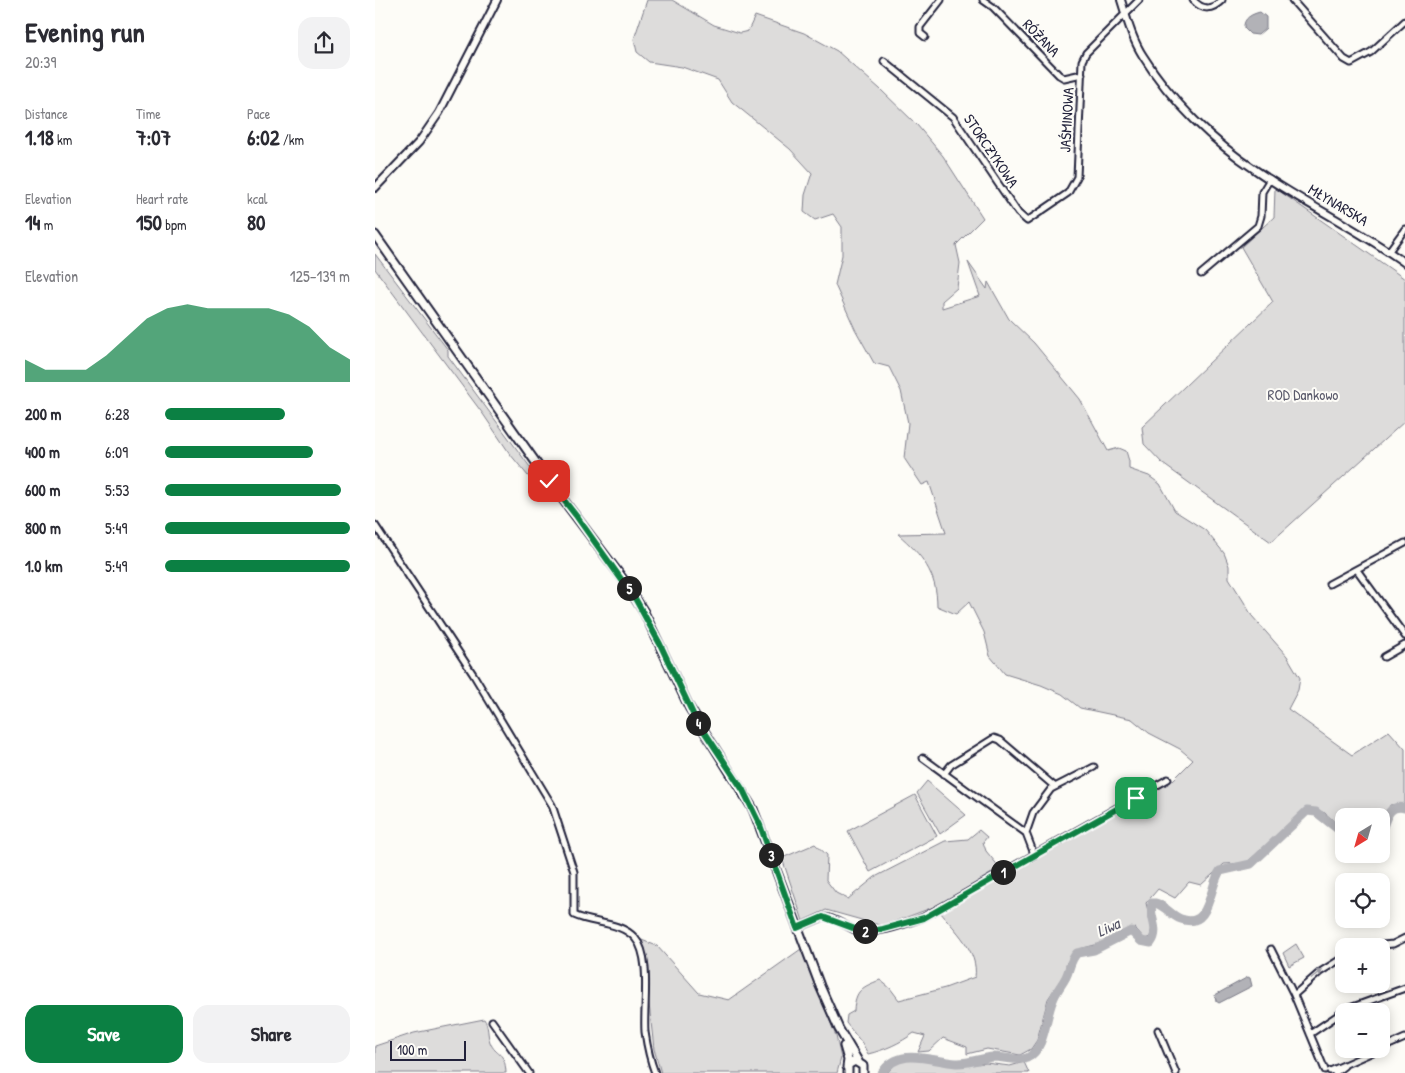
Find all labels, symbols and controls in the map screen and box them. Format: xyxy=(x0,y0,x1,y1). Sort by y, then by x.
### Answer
text: Evening run xyxy=(25,13,145,51)
street label: RÓŻANA xyxy=(1018,14,1065,62)
button: share xyxy=(298,17,350,69)
text: 20:39 xyxy=(25,51,56,73)
street label: JAŚMINOWA xyxy=(1054,86,1079,153)
text: Distance xyxy=(25,104,68,123)
text: Time xyxy=(136,104,161,123)
text: Pace xyxy=(247,104,270,123)
street label: STORCZYKOWA xyxy=(959,110,1024,192)
text: 1.18 xyxy=(25,123,54,152)
text: 7:07 xyxy=(136,123,171,152)
text: 6:02 xyxy=(247,123,280,152)
text: km xyxy=(54,130,72,149)
text: /km xyxy=(280,130,304,149)
street label: MŁYNARSKA xyxy=(1304,178,1373,231)
text: Elevation xyxy=(25,189,72,208)
text: Heart rate xyxy=(136,189,188,208)
text: kcal xyxy=(247,189,267,208)
text: 14 xyxy=(25,208,41,237)
text: 150 xyxy=(136,208,162,237)
text: 80 xyxy=(247,208,266,237)
text: m xyxy=(41,215,53,234)
text: bpm xyxy=(162,215,186,234)
text: Elevation xyxy=(25,265,78,287)
text: 125–139 m xyxy=(290,265,350,287)
park label: ROD Dankowo xyxy=(1268,384,1338,405)
text: 200 m xyxy=(25,403,61,425)
text: 6:28 xyxy=(105,403,130,425)
text: 400 m xyxy=(25,441,60,463)
text: 6:09 xyxy=(105,441,128,463)
pin xyxy=(528,460,570,502)
icon: check xyxy=(535,467,563,495)
text: 600 m xyxy=(25,479,60,501)
text: 5:53 xyxy=(105,479,129,501)
text: 800 m xyxy=(25,517,61,539)
text: 5:49 xyxy=(105,517,127,539)
text: 1.0 km xyxy=(25,555,63,577)
text: 5:49 xyxy=(105,555,127,577)
pin: 5 xyxy=(617,576,641,600)
text: 5 xyxy=(627,579,632,598)
pin: 4 xyxy=(685,710,711,736)
text: 4 xyxy=(696,714,701,733)
pin xyxy=(1115,777,1157,819)
icon: arrive xyxy=(1122,784,1150,812)
north arrow xyxy=(1335,808,1390,862)
map controls xyxy=(1335,808,1390,1058)
pin: 3 xyxy=(759,842,783,868)
text: 3 xyxy=(768,846,775,865)
pin: 1 xyxy=(991,860,1015,884)
text: 1 xyxy=(1001,863,1006,882)
button: locate xyxy=(1335,873,1390,928)
water label: Liwa xyxy=(1093,911,1125,942)
pin: 2 xyxy=(853,918,877,944)
text: 2 xyxy=(862,922,869,941)
button: + xyxy=(1335,938,1390,993)
one-way arrow xyxy=(1310,969,1323,980)
button: − xyxy=(1335,1003,1390,1058)
button: Save xyxy=(25,1005,183,1063)
button: Share xyxy=(193,1005,350,1063)
scale bar xyxy=(390,1038,466,1061)
text: 100 m xyxy=(397,1040,427,1059)

